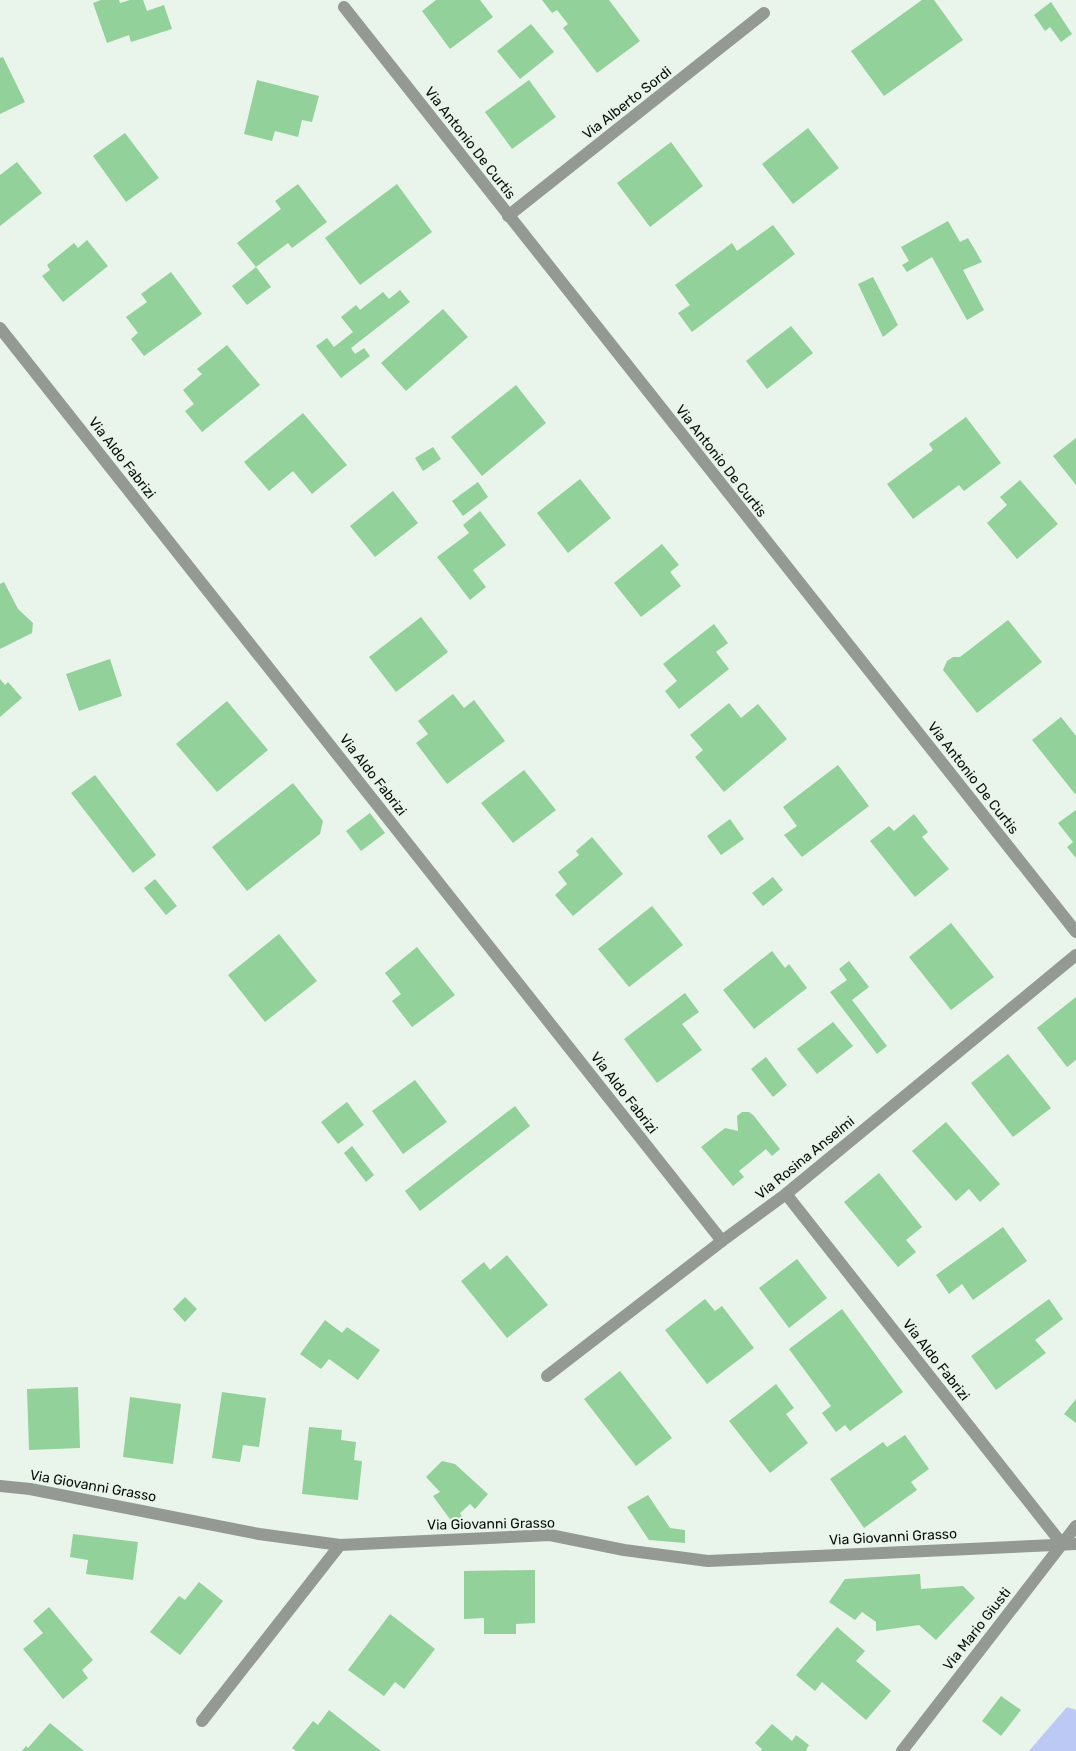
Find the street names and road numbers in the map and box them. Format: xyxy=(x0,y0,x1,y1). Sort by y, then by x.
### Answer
street label: Via Alberto Sordi xyxy=(579,63,675,143)
street label: Via Antonio De Curtis xyxy=(421,83,519,203)
street label: Via Antonio De Curtis xyxy=(672,401,770,521)
street label: Via Aldo Fabrizi xyxy=(85,414,159,502)
street label: Via Antonio De Curtis xyxy=(924,718,1022,838)
street label: Via Aldo Fabrizi xyxy=(336,731,410,819)
street label: Via Aldo Fabrizi xyxy=(587,1049,661,1137)
street label: Via Rosina Anselmi xyxy=(752,1113,858,1203)
street label: Via Aldo Fabrizi xyxy=(899,1316,973,1404)
street label: Via Giovanni Grasso xyxy=(28,1467,158,1505)
street label: Via Giovanni Grasso xyxy=(427,1514,555,1534)
street label: Via Giovanni Grasso xyxy=(829,1525,957,1549)
street label: Via Mario Giusti xyxy=(940,1584,1014,1674)

